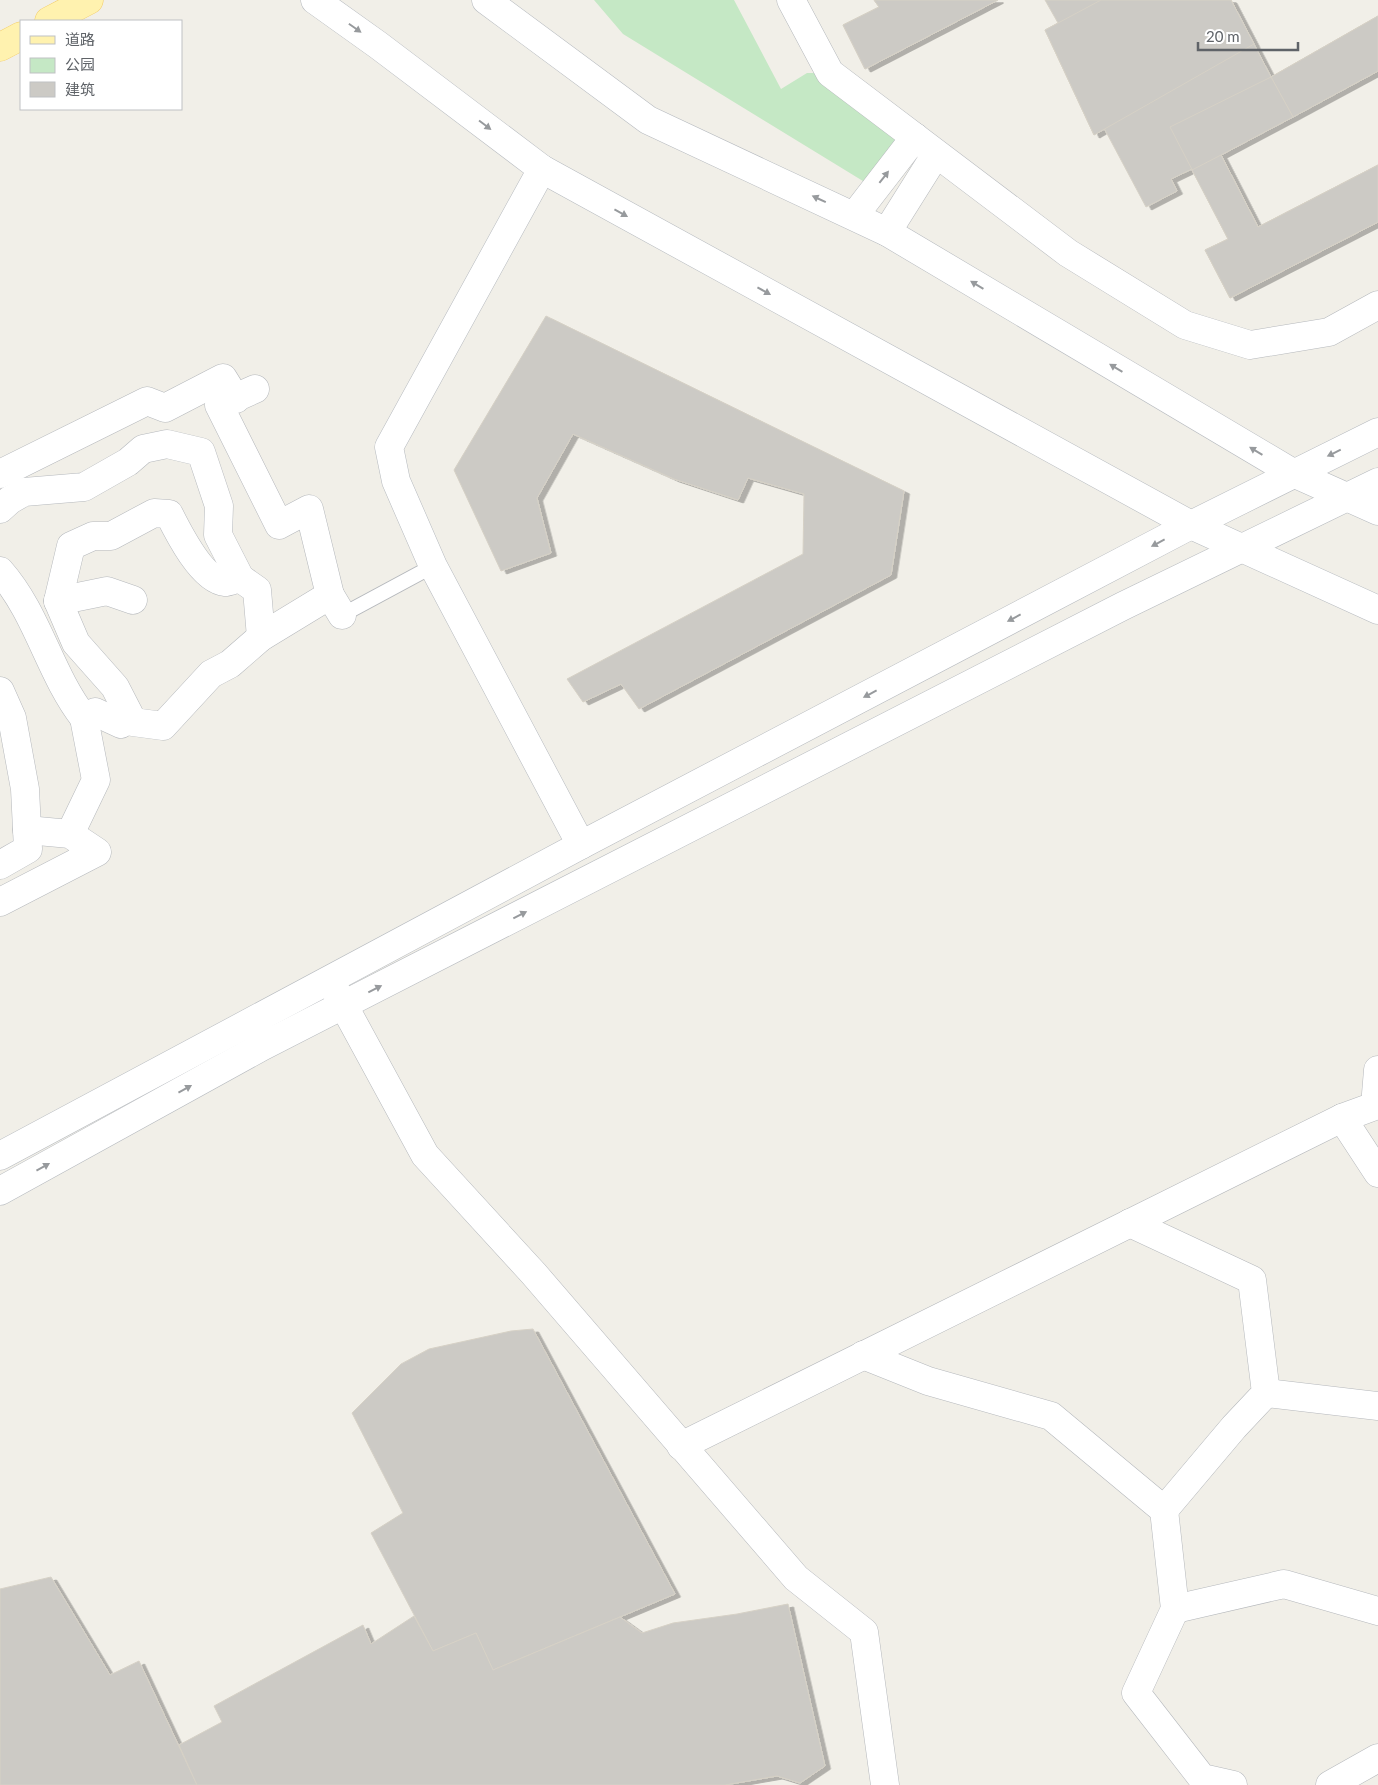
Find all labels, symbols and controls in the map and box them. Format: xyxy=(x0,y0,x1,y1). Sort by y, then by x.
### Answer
legend xyxy=(20,20,182,110)
scale bar xyxy=(1198,20,1298,52)
one-way arrow xyxy=(348,23,361,33)
text: 20 m xyxy=(1206,27,1240,45)
text: 道路 xyxy=(65,30,95,48)
text: 公园 xyxy=(65,55,95,73)
text: 建筑 xyxy=(65,80,95,98)
one-way arrow xyxy=(478,120,491,131)
one-way arrow xyxy=(879,171,890,184)
one-way arrow xyxy=(812,195,826,203)
one-way arrow xyxy=(615,208,628,217)
one-way arrow xyxy=(970,281,983,290)
one-way arrow xyxy=(756,287,771,295)
one-way arrow xyxy=(1110,364,1123,373)
one-way arrow xyxy=(1249,447,1263,456)
one-way arrow xyxy=(1327,449,1341,457)
one-way arrow xyxy=(1151,539,1165,547)
one-way arrow xyxy=(1007,614,1021,622)
one-way arrow xyxy=(863,690,878,698)
one-way arrow xyxy=(513,911,527,919)
one-way arrow xyxy=(368,985,382,993)
one-way arrow xyxy=(178,1085,192,1093)
one-way arrow xyxy=(36,1163,49,1172)

